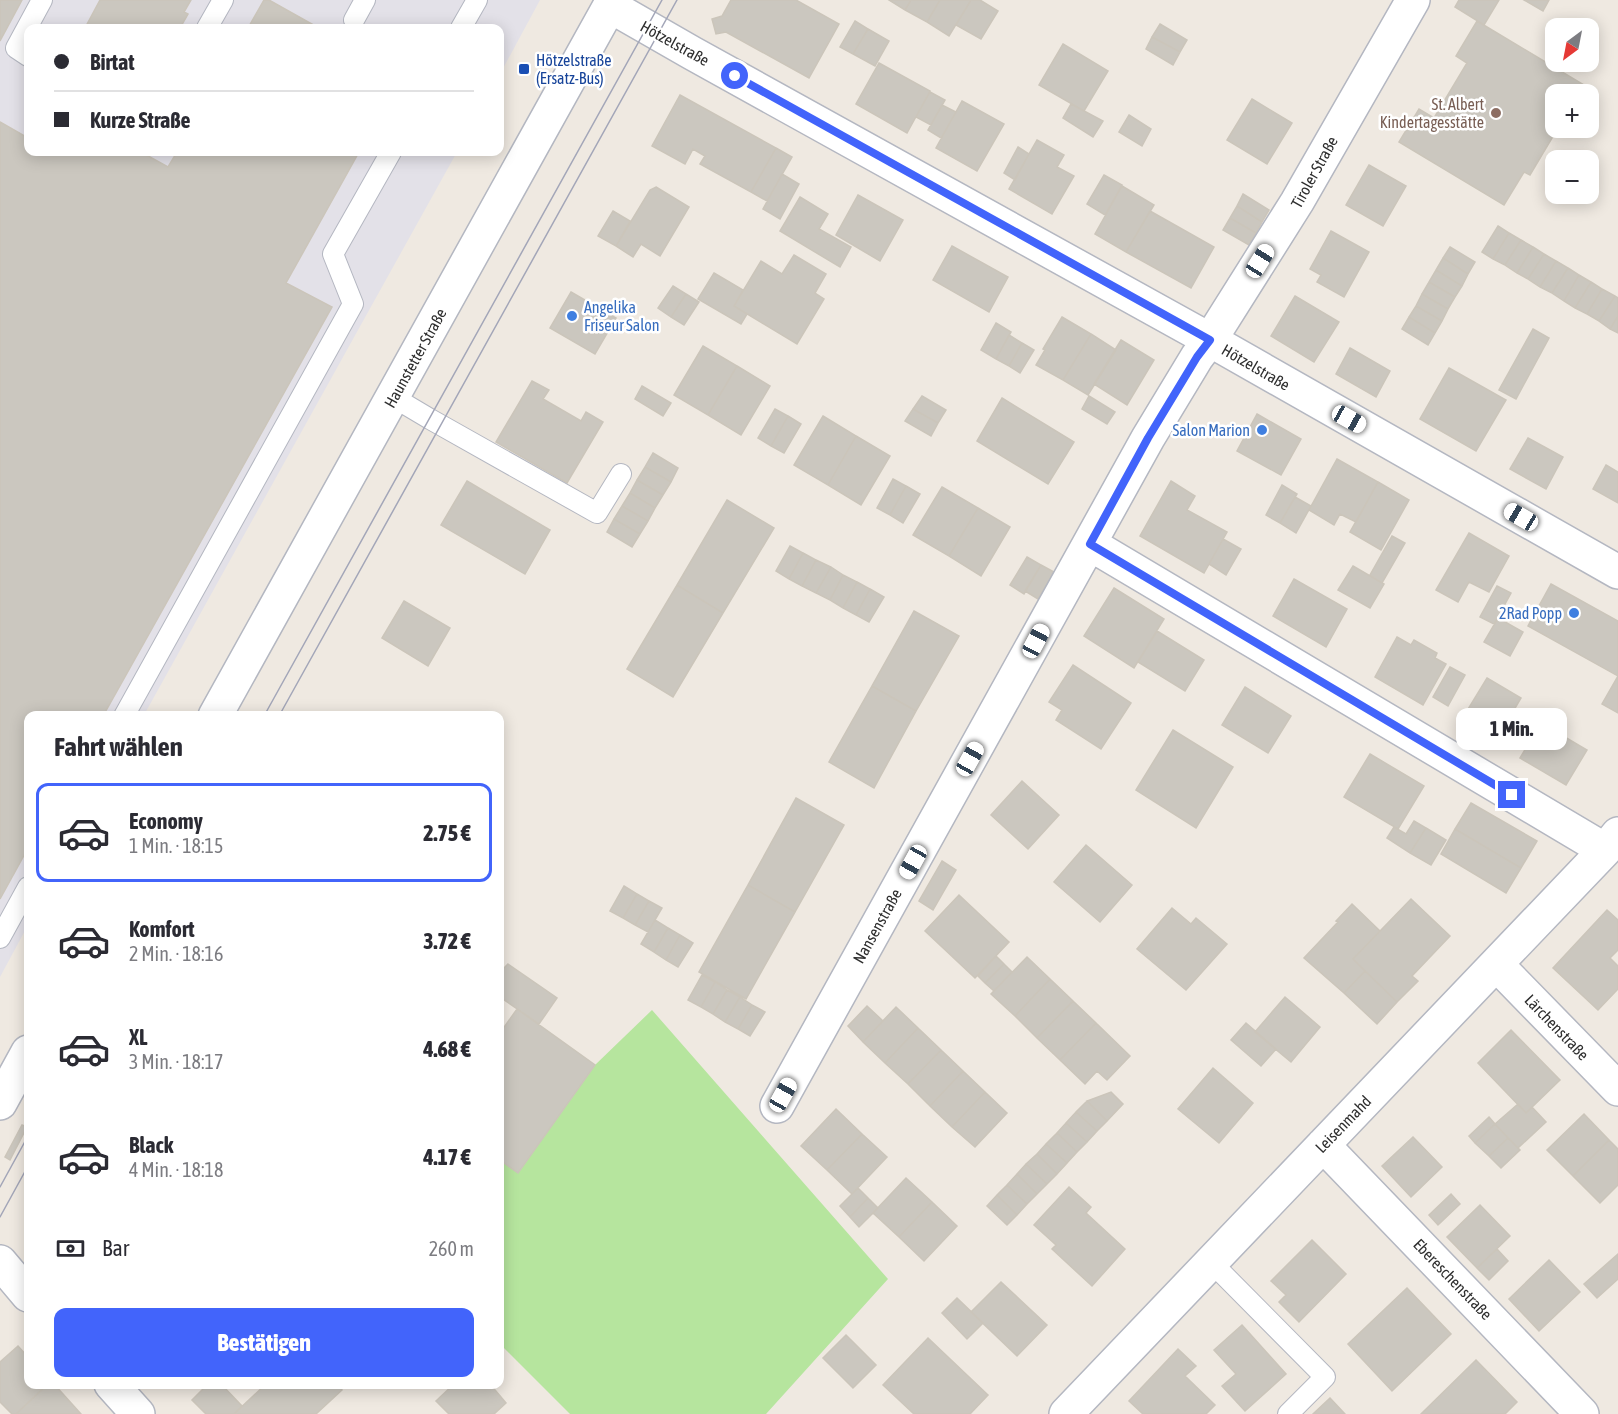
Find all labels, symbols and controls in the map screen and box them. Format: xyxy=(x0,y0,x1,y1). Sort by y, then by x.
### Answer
street label: Hötzelstraße xyxy=(638,17,712,69)
north arrow xyxy=(1545,18,1599,72)
map controls xyxy=(1545,18,1599,204)
text: Birtat xyxy=(90,49,135,75)
place label: Hötzelstraße (Ersatz-Bus) xyxy=(536,51,611,88)
marker: Hötzelstraße (Ersatz-Bus) xyxy=(517,62,531,76)
route start xyxy=(721,62,748,89)
button: + xyxy=(1545,84,1599,138)
place label: St. Albert Kindertagesstätte xyxy=(1380,95,1484,132)
marker: St. Albert Kindertagesstätte xyxy=(1489,106,1503,120)
text: Kurze Straße xyxy=(90,107,191,133)
street label: Tiroler Straße xyxy=(1287,133,1341,211)
button: − xyxy=(1545,150,1599,204)
car xyxy=(1243,241,1277,281)
place label: Angelika Friseur Salon xyxy=(584,298,660,334)
street label: Haunstetter Straße xyxy=(380,305,450,411)
marker: Angelika Friseur Salon xyxy=(565,309,579,323)
street label: Hötzelstraße xyxy=(1219,340,1293,394)
car xyxy=(1329,402,1369,436)
place label: Salon Marion xyxy=(1172,421,1250,439)
marker: Salon Marion xyxy=(1255,423,1269,437)
car xyxy=(1501,500,1541,534)
place label: 2Rad Popp xyxy=(1499,604,1562,623)
marker: 2Rad Popp xyxy=(1567,606,1581,620)
car xyxy=(1020,621,1052,661)
callout: 1 Min. xyxy=(1456,708,1568,750)
text: 1 Min. xyxy=(1490,717,1533,740)
text: Fahrt wählen xyxy=(54,731,183,762)
car xyxy=(953,739,987,779)
route end xyxy=(1498,781,1525,808)
icon: car xyxy=(57,806,111,860)
text: Economy xyxy=(129,808,203,834)
text: 2.75 € xyxy=(423,820,471,846)
text: 1 Min. · 18:15 xyxy=(129,834,223,857)
car xyxy=(896,842,930,882)
street label: Nansenstraße xyxy=(849,886,905,966)
icon: car xyxy=(57,914,111,968)
text: Komfort xyxy=(129,916,195,942)
text: 3.72 € xyxy=(423,928,471,954)
text: 2 Min. · 18:16 xyxy=(129,942,223,965)
street label: Lärchenstraße xyxy=(1521,991,1593,1063)
icon: car xyxy=(57,1022,111,1076)
text: XL xyxy=(129,1024,147,1050)
text: 4.68 € xyxy=(423,1036,471,1062)
text: 3 Min. · 18:17 xyxy=(129,1050,223,1073)
car xyxy=(766,1075,800,1115)
street label: Leisenmahd xyxy=(1311,1092,1375,1156)
icon: car xyxy=(57,1130,111,1184)
text: Black xyxy=(129,1132,173,1158)
text: 4.17 € xyxy=(423,1144,471,1170)
text: 4 Min. · 18:18 xyxy=(129,1158,223,1181)
icon: cash xyxy=(54,1232,87,1265)
text: Bar xyxy=(102,1235,129,1261)
street label: Ebereschenstraße xyxy=(1410,1235,1496,1323)
text: 260 m xyxy=(429,1237,474,1260)
button: Bestätigen xyxy=(54,1308,474,1377)

